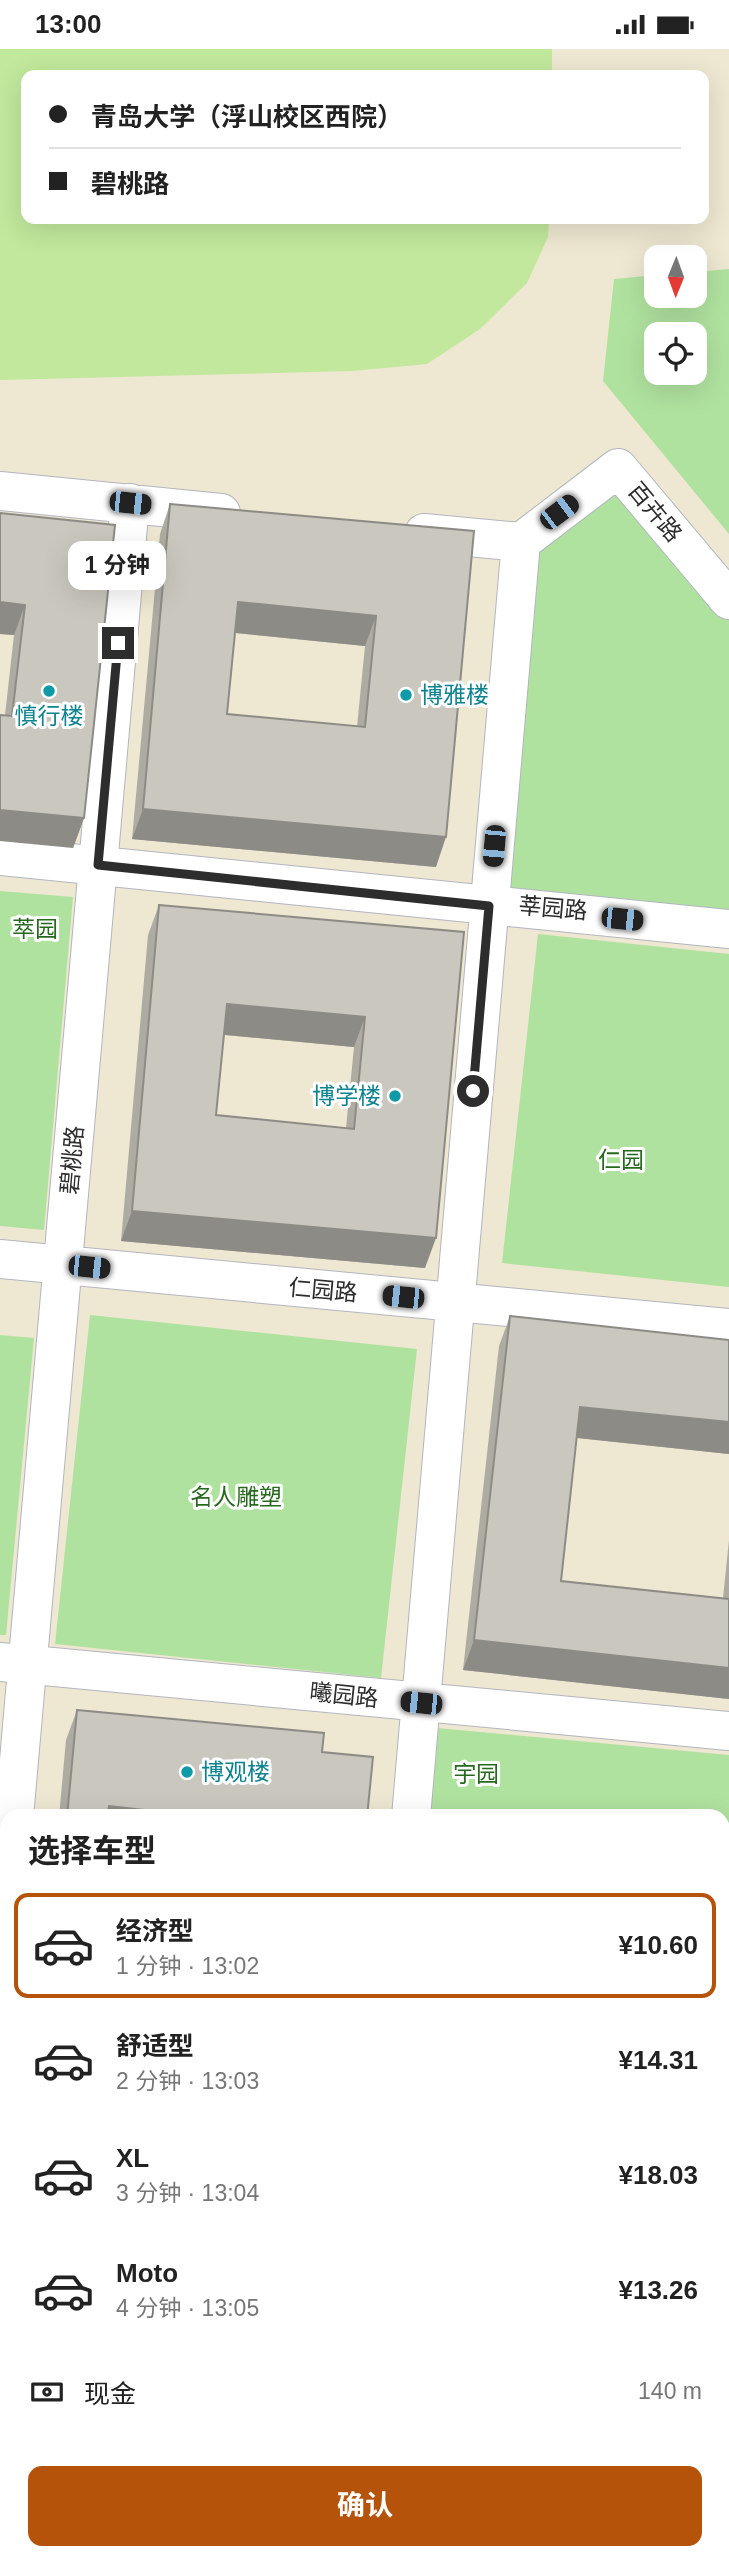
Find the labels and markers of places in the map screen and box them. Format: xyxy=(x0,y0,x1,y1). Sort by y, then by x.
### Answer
place label: 博雅楼 xyxy=(420,682,489,708)
marker: 慎行楼 xyxy=(41,683,57,699)
marker: 博雅楼 xyxy=(398,687,414,703)
place label: 慎行楼 xyxy=(15,703,84,729)
place label: 博学楼 xyxy=(312,1083,381,1109)
marker: 博学楼 xyxy=(387,1088,403,1104)
place label: 博观楼 xyxy=(201,1759,270,1785)
marker: 博观楼 xyxy=(179,1764,195,1780)

